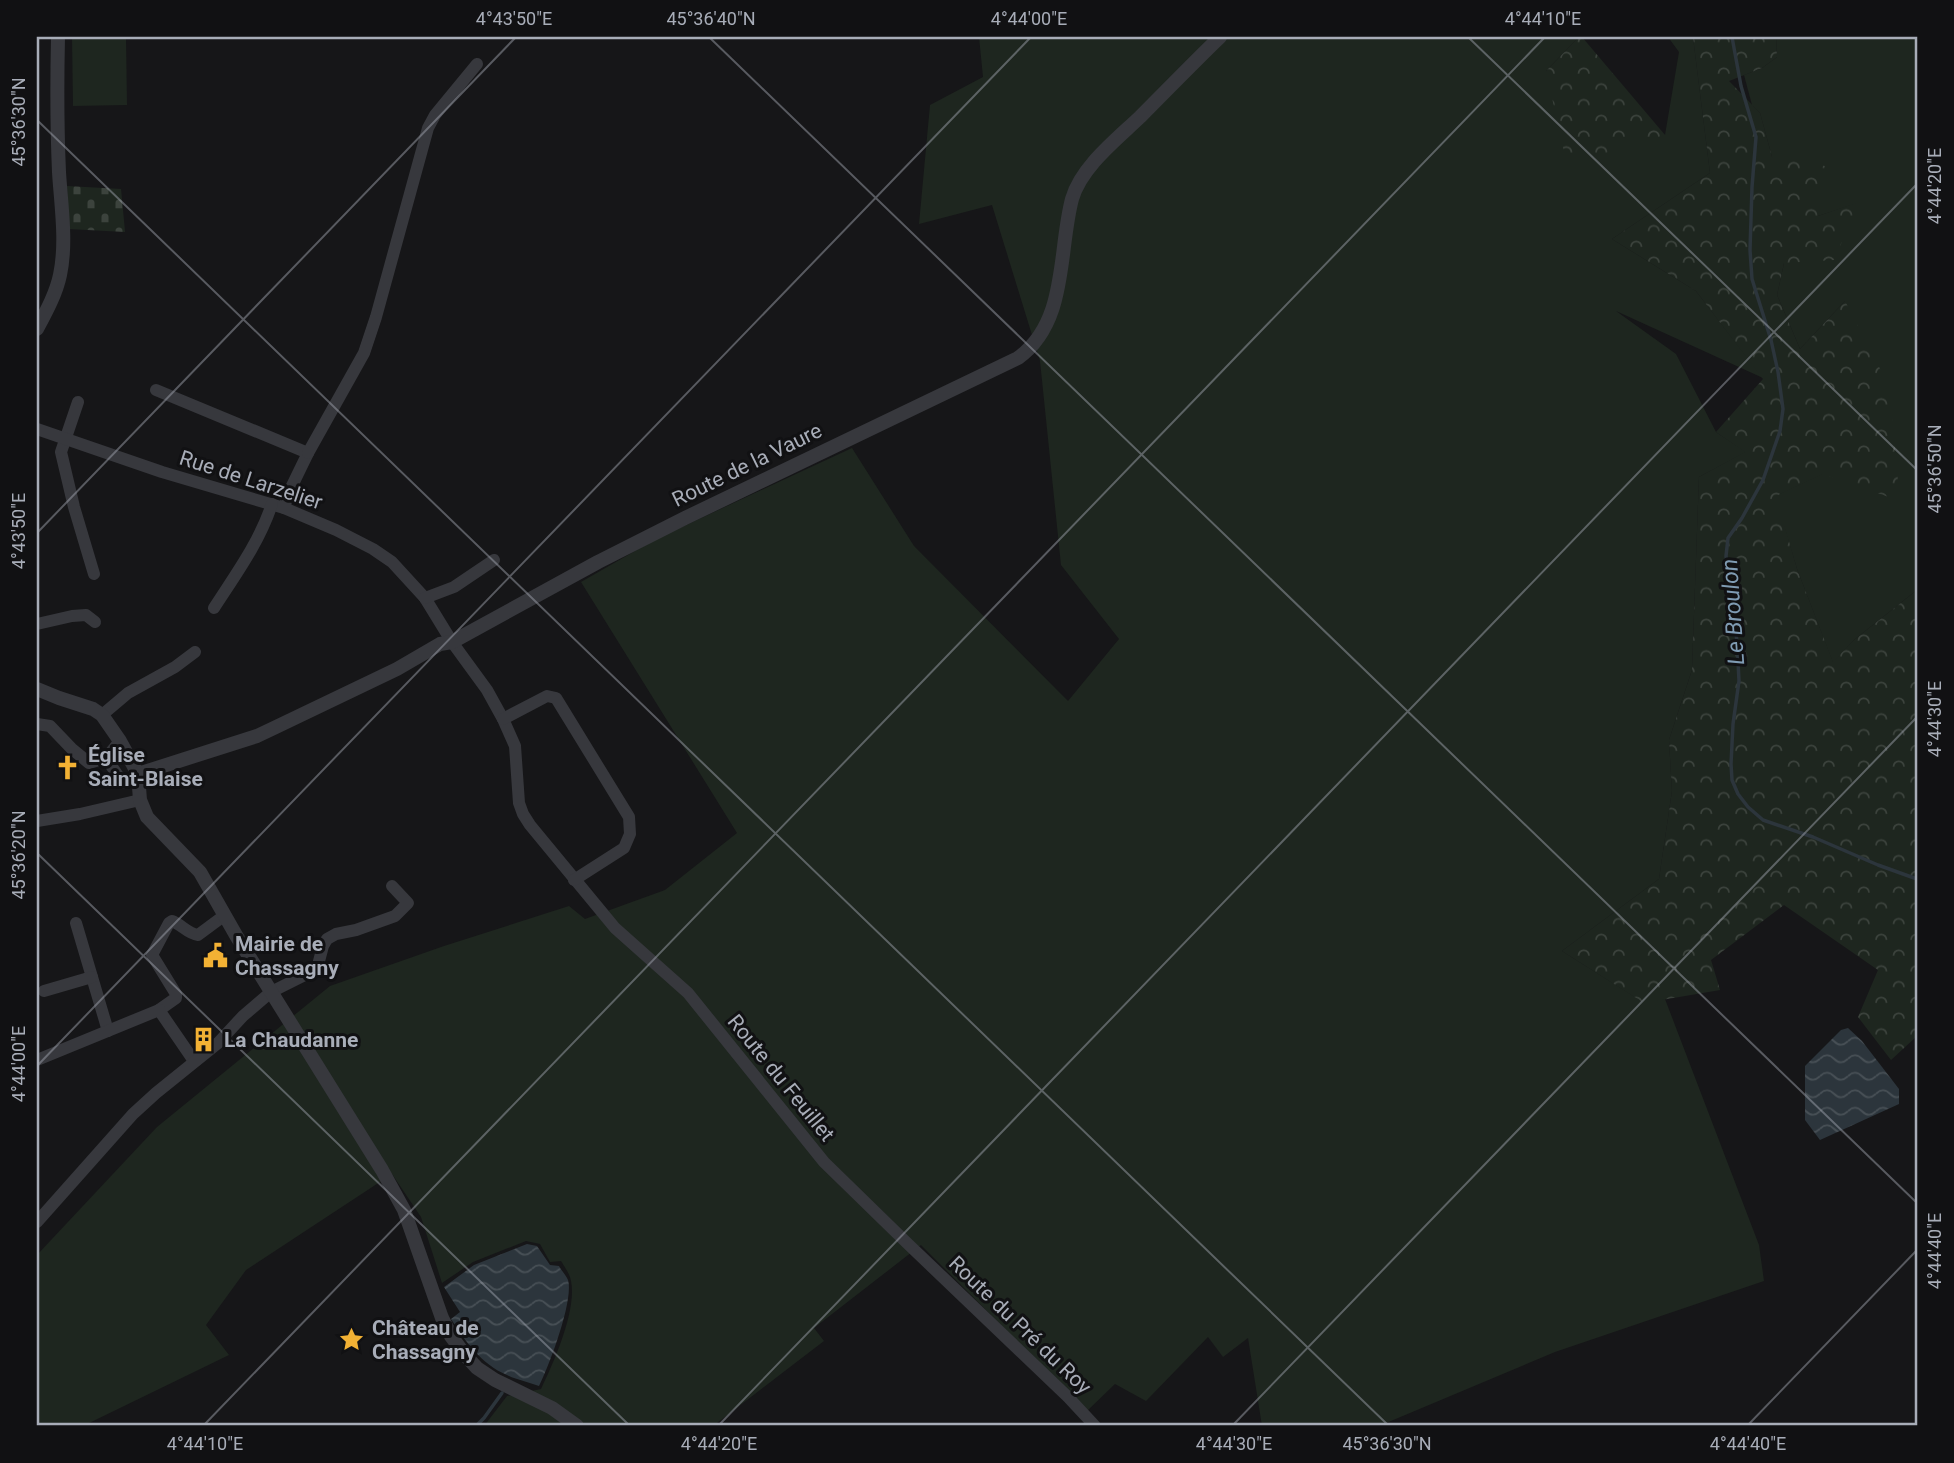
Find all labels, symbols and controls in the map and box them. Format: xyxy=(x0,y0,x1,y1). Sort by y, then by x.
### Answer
text: 4°43'50"E xyxy=(476,8,552,29)
text: 45°36'40"N xyxy=(666,8,756,29)
text: 4°44'00"E xyxy=(991,8,1067,29)
text: 4°44'10"E xyxy=(1505,8,1581,29)
text: 45°36'30"N xyxy=(8,77,29,167)
text: 4°44'20"E xyxy=(1924,148,1945,224)
street label: Route de la Vaure xyxy=(668,418,826,512)
text: 45°36'50"N xyxy=(1924,424,1945,514)
street label: Rue de Larzelier xyxy=(177,446,325,514)
text: 4°43'50"E xyxy=(8,493,29,569)
water label: Le Broulon xyxy=(1716,558,1750,666)
text: 4°44'30"E xyxy=(1924,681,1945,757)
place label: Église Saint-Blaise xyxy=(88,743,203,791)
church icon: Église Saint-Blaise xyxy=(54,753,82,781)
text: 45°36'20"N xyxy=(8,810,29,900)
place label: Mairie de Chassagny xyxy=(235,932,339,980)
public building icon: Mairie de Chassagny xyxy=(201,942,229,970)
street label: Route du Feuillet xyxy=(723,1010,839,1146)
text: 4°44'00"E xyxy=(8,1026,29,1102)
building icon: La Chaudanne xyxy=(190,1026,218,1054)
place label: La Chaudanne xyxy=(224,1028,358,1052)
text: 4°44'40"E xyxy=(1924,1213,1945,1289)
street label: Route du Pré du Roy xyxy=(944,1251,1096,1399)
place label: Château de Chassagny xyxy=(372,1316,479,1364)
place icon: Château de Chassagny xyxy=(338,1326,366,1354)
text: 4°44'10"E xyxy=(167,1433,243,1454)
text: 4°44'20"E xyxy=(681,1433,757,1454)
text: 4°44'30"E xyxy=(1196,1433,1272,1454)
text: 45°36'30"N xyxy=(1342,1433,1432,1454)
text: 4°44'40"E xyxy=(1710,1433,1786,1454)

